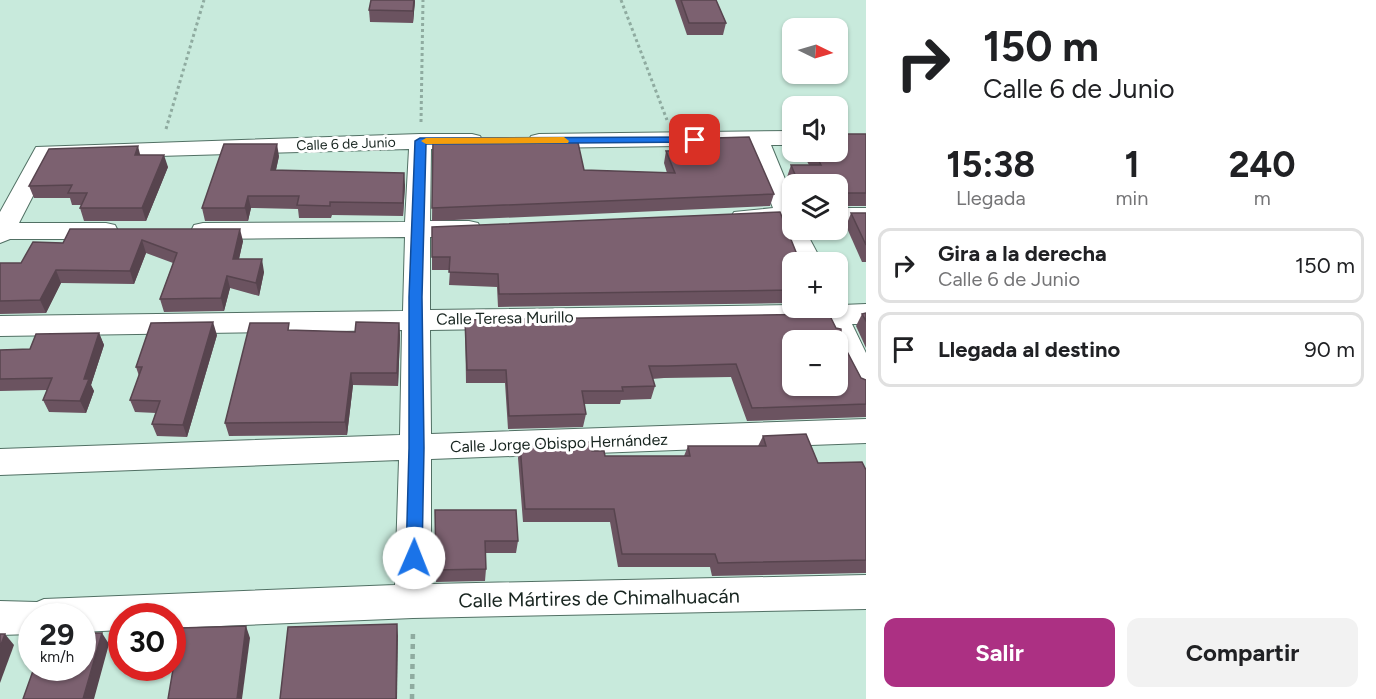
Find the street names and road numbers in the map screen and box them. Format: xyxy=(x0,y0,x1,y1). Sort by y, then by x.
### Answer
street label: Calle 6 de Junio xyxy=(296,134,396,154)
street label: Calle Teresa Murillo xyxy=(436,307,574,329)
street label: Calle Jorge Obispo Hernández xyxy=(450,430,669,456)
street label: Calle Mártires de Chimalhuacán xyxy=(458,584,740,612)

